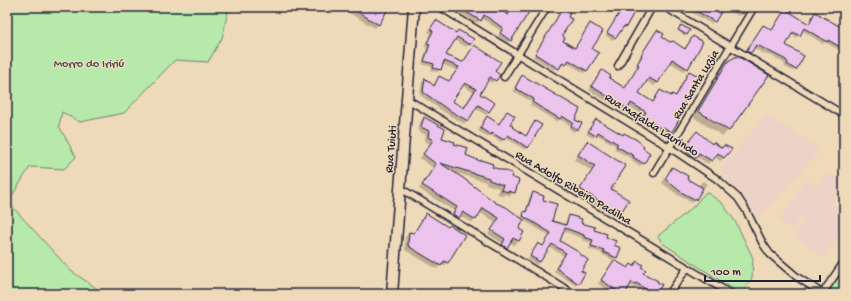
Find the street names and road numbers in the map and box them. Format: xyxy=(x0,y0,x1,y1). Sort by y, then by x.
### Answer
street label: Rua Santa Luzia xyxy=(671,48,723,122)
street label: Rua Mafalda Laurindo xyxy=(601,91,701,160)
street label: Rua Tuiuti xyxy=(383,125,401,173)
street label: Rua Adolfo Ribeiro Padilha xyxy=(512,148,634,229)

